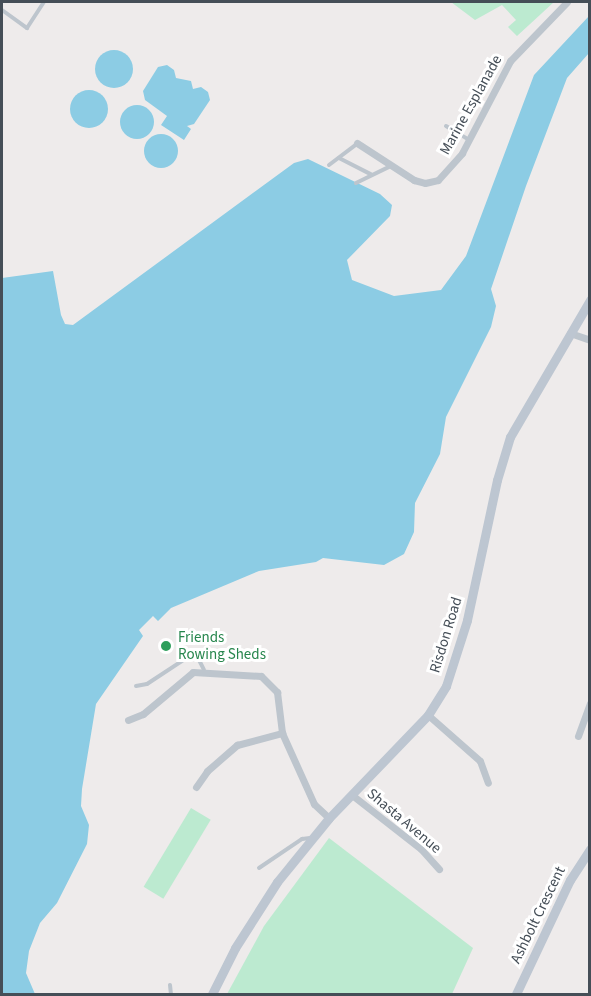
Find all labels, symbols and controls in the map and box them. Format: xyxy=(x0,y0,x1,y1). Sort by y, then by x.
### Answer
street label: Marine Esplanade xyxy=(436,52,506,158)
street label: Risdon Road xyxy=(426,595,466,675)
place label: Friends Rowing Sheds xyxy=(178,628,266,663)
marker: Friends Rowing Sheds xyxy=(159,639,173,653)
street label: Shasta Avenue xyxy=(363,785,445,857)
street label: Ashbolt Crescent xyxy=(507,863,569,967)

